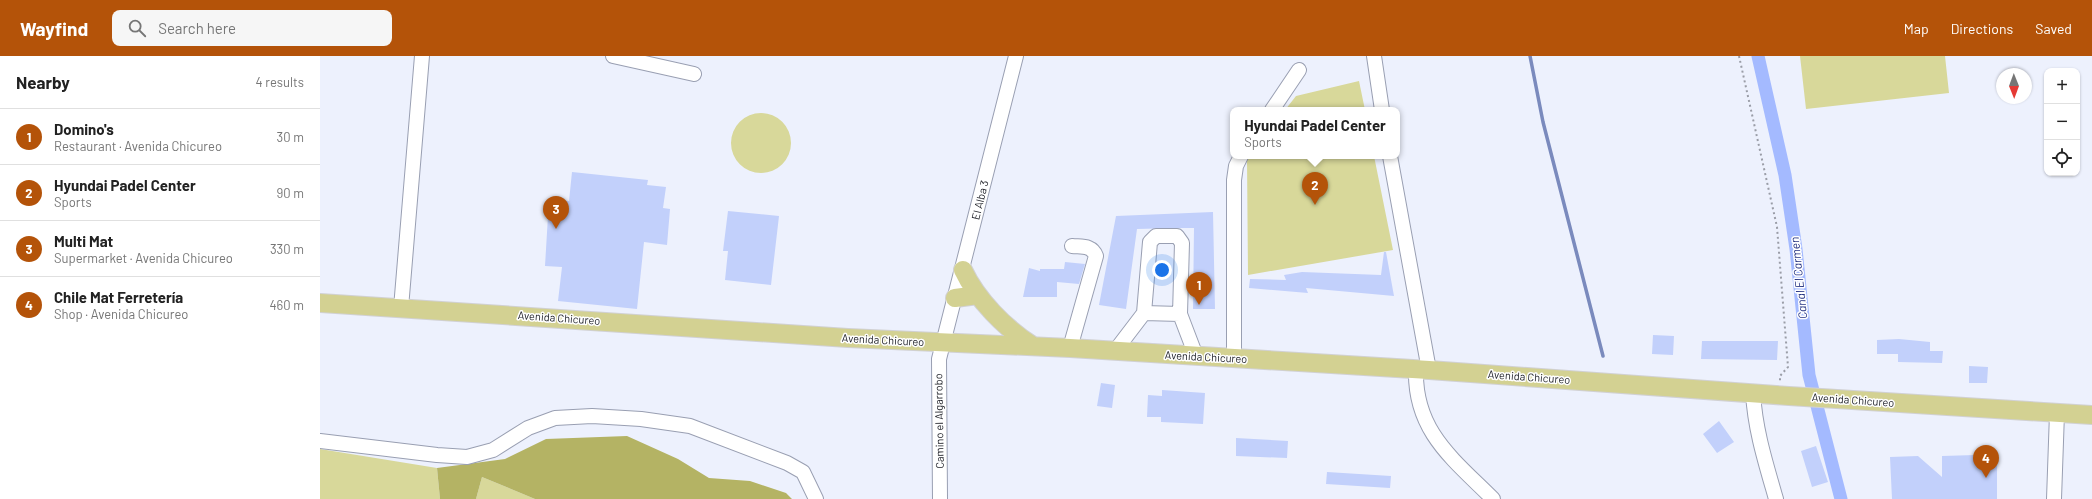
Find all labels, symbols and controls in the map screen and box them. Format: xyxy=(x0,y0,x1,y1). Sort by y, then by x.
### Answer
search box xyxy=(112,10,392,46)
text: Wayfind xyxy=(20,17,88,40)
icon: search xyxy=(126,17,148,39)
text: Search here xyxy=(158,19,236,37)
text: Map xyxy=(1904,20,1929,37)
text: Directions xyxy=(1951,20,2013,37)
text: Saved xyxy=(2035,20,2072,37)
north arrow xyxy=(1996,68,2032,104)
map controls xyxy=(2044,68,2080,176)
button: + xyxy=(2044,68,2080,104)
text: Nearby xyxy=(16,72,70,92)
text: 4 results xyxy=(256,74,304,90)
button: − xyxy=(2044,104,2080,140)
popup xyxy=(1230,107,1400,159)
text: Hyundai Padel Center xyxy=(1244,116,1386,134)
text: Domino's xyxy=(54,120,114,138)
text: 1 xyxy=(27,129,31,145)
text: 30 m xyxy=(277,129,304,145)
text: Sports xyxy=(1244,134,1282,150)
text: Restaurant · Avenida Chicureo xyxy=(54,138,222,154)
button: locate xyxy=(2044,140,2080,176)
pin: 2 xyxy=(1302,172,1328,205)
text: Hyundai Padel Center xyxy=(54,176,196,194)
street label: El Alba 3 xyxy=(968,179,991,221)
text: 2 xyxy=(25,185,33,201)
text: 90 m xyxy=(277,185,304,201)
text: Sports xyxy=(54,194,92,210)
pin: 3 xyxy=(543,196,569,229)
text: Multi Mat xyxy=(54,232,113,250)
water label: Canal El Carmen xyxy=(1787,236,1809,320)
text: 3 xyxy=(25,241,33,257)
text: 330 m xyxy=(270,241,304,257)
text: Supermarket · Avenida Chicureo xyxy=(54,250,233,266)
your location xyxy=(1152,260,1172,280)
pin: 1 xyxy=(1186,272,1212,305)
text: Chile Mat Ferretería xyxy=(54,288,183,306)
text: 4 xyxy=(25,297,33,313)
text: 460 m xyxy=(269,297,304,313)
text: Shop · Avenida Chicureo xyxy=(54,306,188,322)
street label: Avenida Chicureo xyxy=(517,308,601,327)
street label: Avenida Chicureo xyxy=(841,331,925,348)
street label: Avenida Chicureo xyxy=(1164,348,1248,365)
street label: Avenida Chicureo xyxy=(1487,367,1571,386)
street label: Camino el Algarrobo xyxy=(931,373,946,469)
street label: Avenida Chicureo xyxy=(1811,390,1895,409)
pin: 4 xyxy=(1973,445,1999,478)

